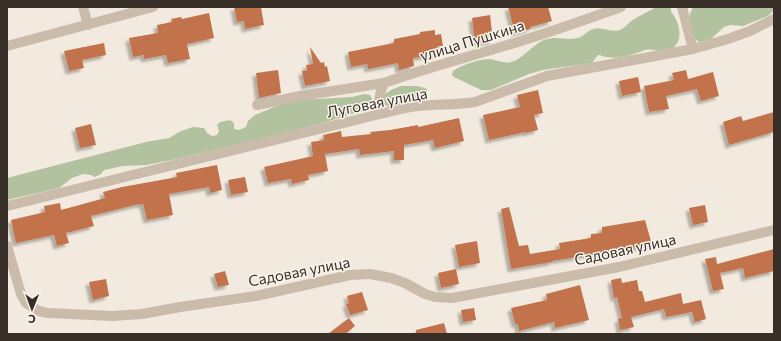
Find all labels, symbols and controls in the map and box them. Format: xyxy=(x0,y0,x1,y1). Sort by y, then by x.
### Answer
street label: улица Пушкина xyxy=(418,16,526,64)
street label: Луговая улица xyxy=(325,83,429,121)
street label: Садовая улица xyxy=(573,229,677,269)
street label: Садовая улица xyxy=(247,252,351,290)
north arrow xyxy=(12,289,52,329)
text: С xyxy=(27,313,36,326)

